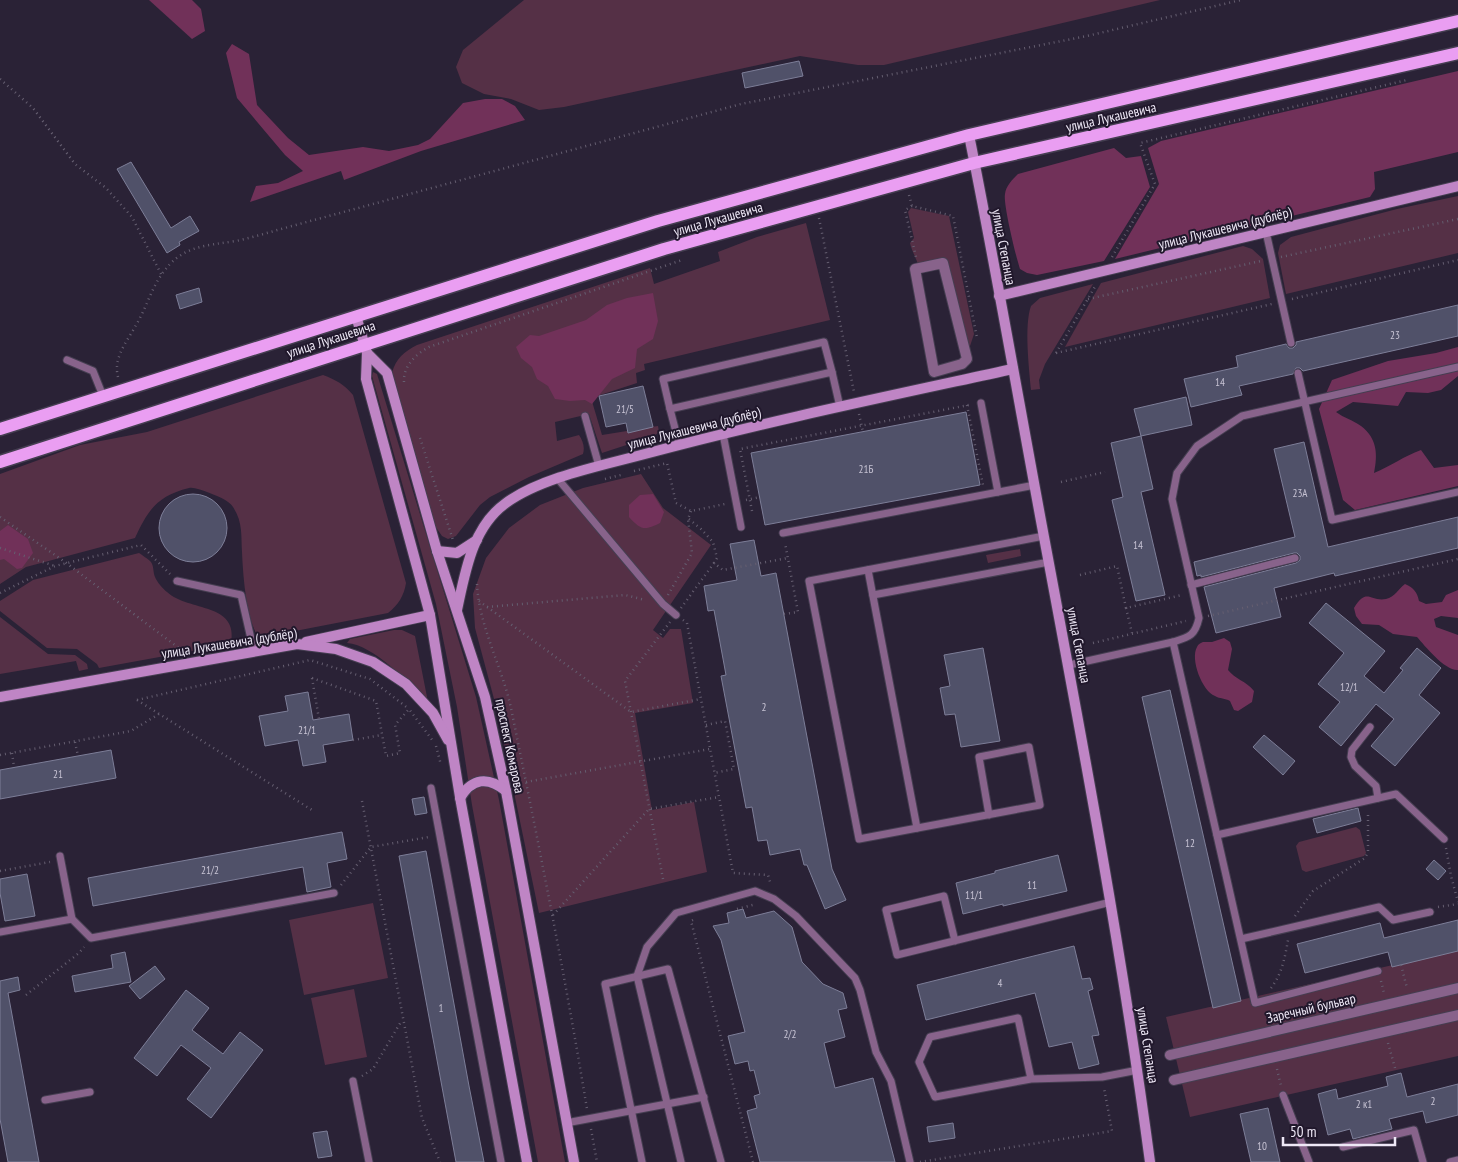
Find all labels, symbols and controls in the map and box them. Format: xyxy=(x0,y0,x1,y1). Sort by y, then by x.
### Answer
street label: улица Лукашевича xyxy=(1064,98,1158,136)
street label: улица Лукашевича xyxy=(671,198,765,240)
street label: улица Лукашевича (дублёр) xyxy=(1157,203,1294,253)
street label: улица Степанца xyxy=(988,208,1020,286)
street label: улица Лукашевича xyxy=(284,316,378,362)
house number: 23 xyxy=(1390,328,1400,342)
house number: 14 xyxy=(1215,375,1225,389)
house number: 21/5 xyxy=(616,402,634,416)
street label: улица Лукашевича (дублёр) xyxy=(626,403,763,453)
house number: 21Б xyxy=(859,462,874,476)
house number: 23А xyxy=(1292,486,1308,500)
house number: 14 xyxy=(1133,538,1143,552)
street label: улица Степанца xyxy=(1063,606,1095,684)
street label: улица Лукашевича (дублёр) xyxy=(160,623,299,663)
house number: 12/1 xyxy=(1340,680,1358,694)
street label: проспект Комарова xyxy=(491,697,529,795)
house number: 2 xyxy=(762,700,767,714)
house number: 21/1 xyxy=(298,723,316,737)
house number: 21 xyxy=(53,767,63,781)
house number: 12 xyxy=(1185,836,1195,850)
house number: 21/2 xyxy=(201,863,219,877)
house number: 11 xyxy=(1027,878,1037,892)
house number: 11/1 xyxy=(965,888,983,902)
house number: 4 xyxy=(998,976,1003,990)
street label: Заречный бульвар xyxy=(1265,989,1357,1027)
house number: 1 xyxy=(439,1001,444,1015)
street label: улица Степанца xyxy=(1133,1006,1163,1084)
house number: 2/2 xyxy=(783,1027,797,1041)
house number: 2 xyxy=(1431,1094,1436,1108)
house number: 2 к1 xyxy=(1356,1097,1372,1111)
scale bar xyxy=(1283,1114,1396,1146)
text: 50 m xyxy=(1290,1122,1316,1141)
house number: 10 xyxy=(1257,1139,1267,1153)

